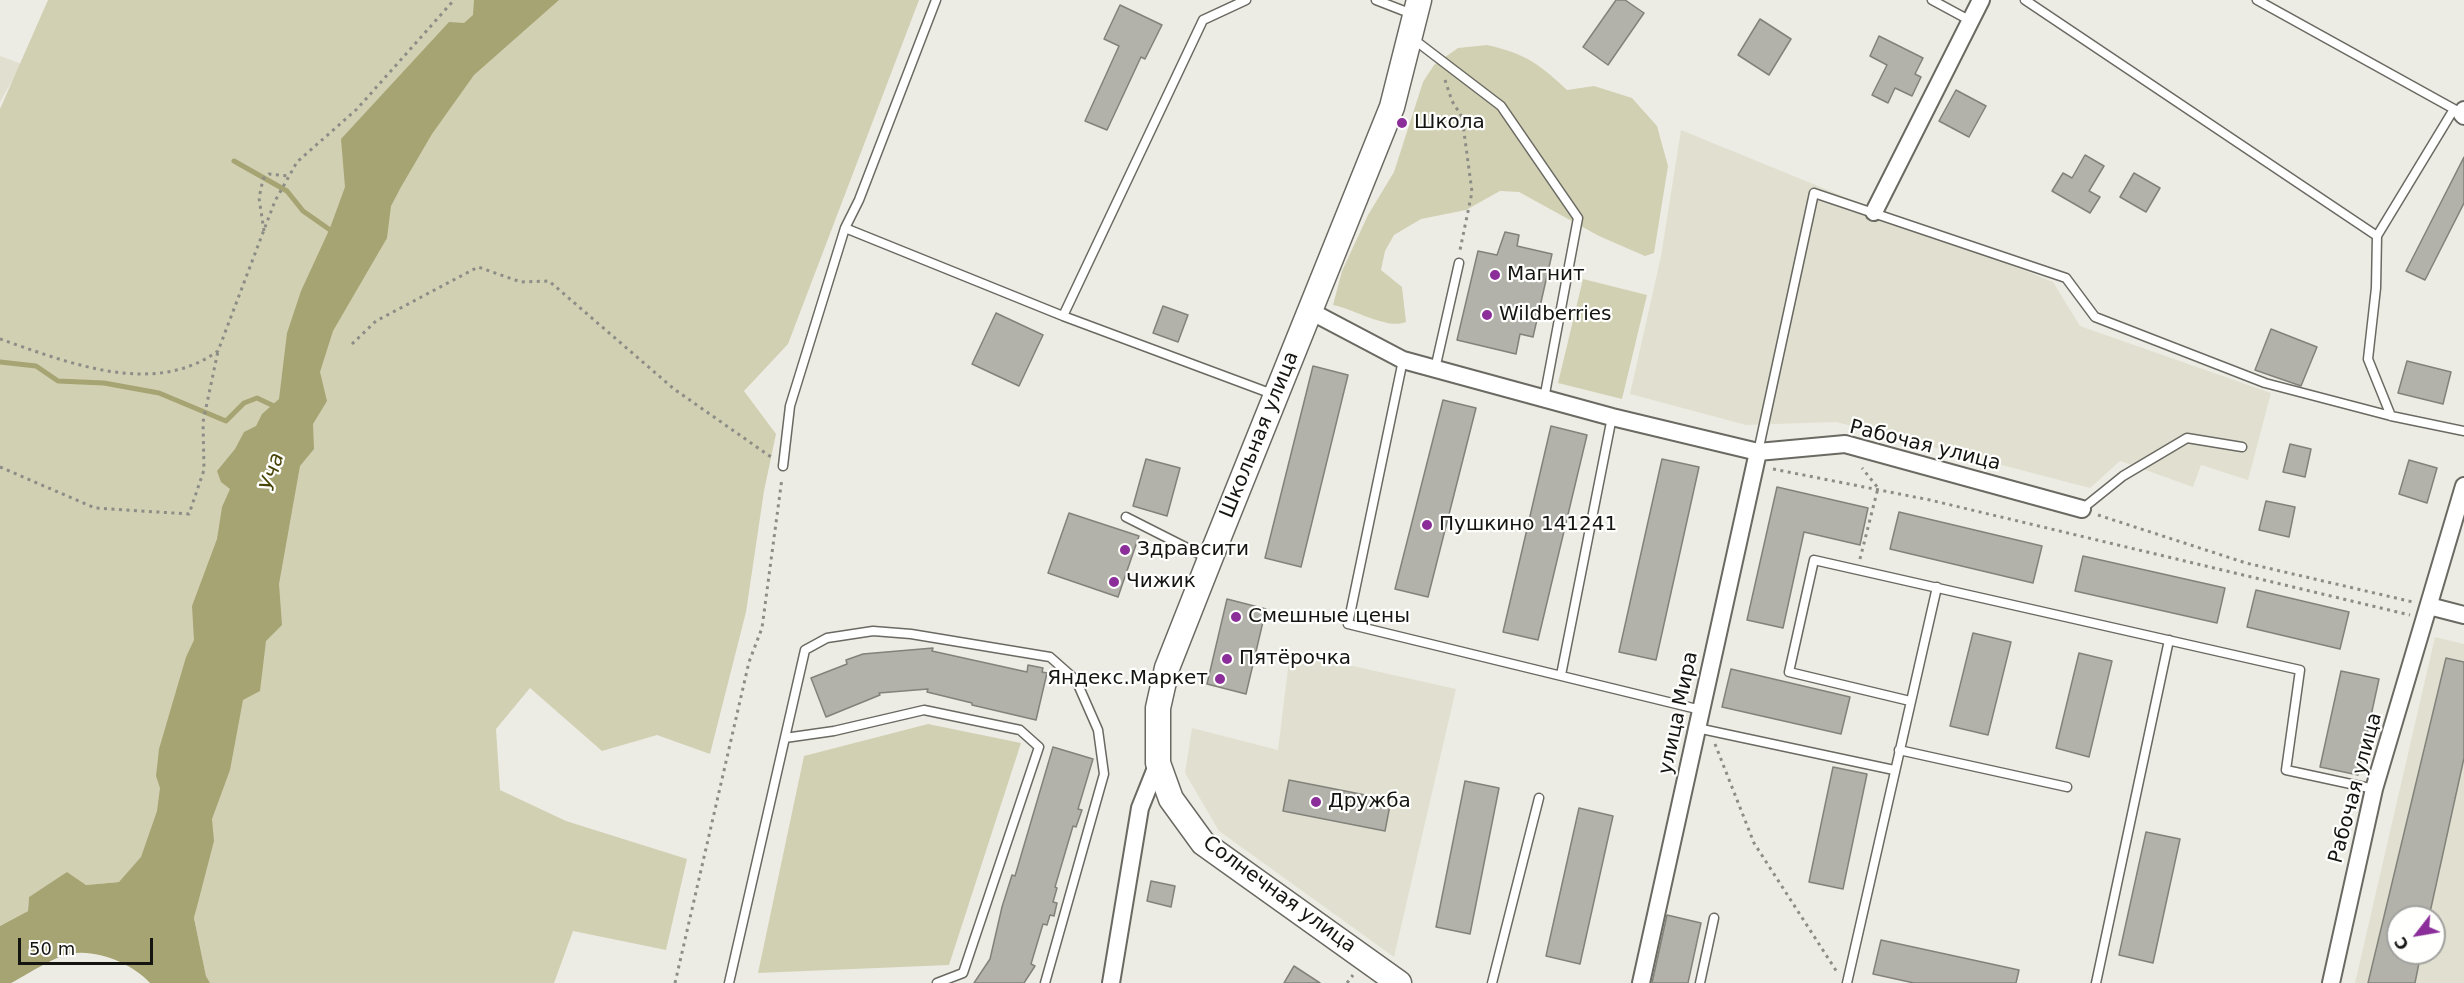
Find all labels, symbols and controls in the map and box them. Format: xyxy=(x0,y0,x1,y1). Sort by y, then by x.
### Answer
place label: Школа xyxy=(1414,111,1485,135)
marker: Школа xyxy=(1395,116,1409,130)
place label: Магнит xyxy=(1507,263,1585,287)
marker: Магнит xyxy=(1488,268,1502,282)
place label: Wildberries xyxy=(1499,303,1612,327)
marker: Wildberries xyxy=(1480,308,1494,322)
street label: Школьная улица xyxy=(1216,348,1304,522)
street label: Рабочая улица xyxy=(1847,416,2003,476)
water label: Уча xyxy=(256,450,290,494)
place label: Пушкино 141241 xyxy=(1439,513,1617,537)
marker: Пушкино 141241 xyxy=(1420,518,1434,532)
place label: Здравсити xyxy=(1137,538,1249,562)
marker: Здравсити xyxy=(1118,543,1132,557)
place label: Чижик xyxy=(1126,570,1196,594)
marker: Чижик xyxy=(1107,575,1121,589)
place label: Смешные цены xyxy=(1248,605,1410,629)
marker: Смешные цены xyxy=(1229,610,1243,624)
place label: Пятёрочка xyxy=(1239,647,1351,671)
street label: улица Мира xyxy=(1654,649,1704,777)
marker: Пятёрочка xyxy=(1220,652,1234,666)
place label: Яндекс.Маркет xyxy=(1047,667,1208,691)
marker: Яндекс.Маркет xyxy=(1213,672,1227,686)
street label: Рабочая улица xyxy=(2324,710,2388,866)
place label: Дружба xyxy=(1328,790,1411,814)
marker: Дружба xyxy=(1309,795,1323,809)
street label: Солнечная улица xyxy=(1198,831,1360,959)
north arrow xyxy=(2386,905,2446,965)
scale bar xyxy=(21,926,156,964)
text: С xyxy=(2391,934,2413,953)
text: 50 m xyxy=(29,938,75,959)

